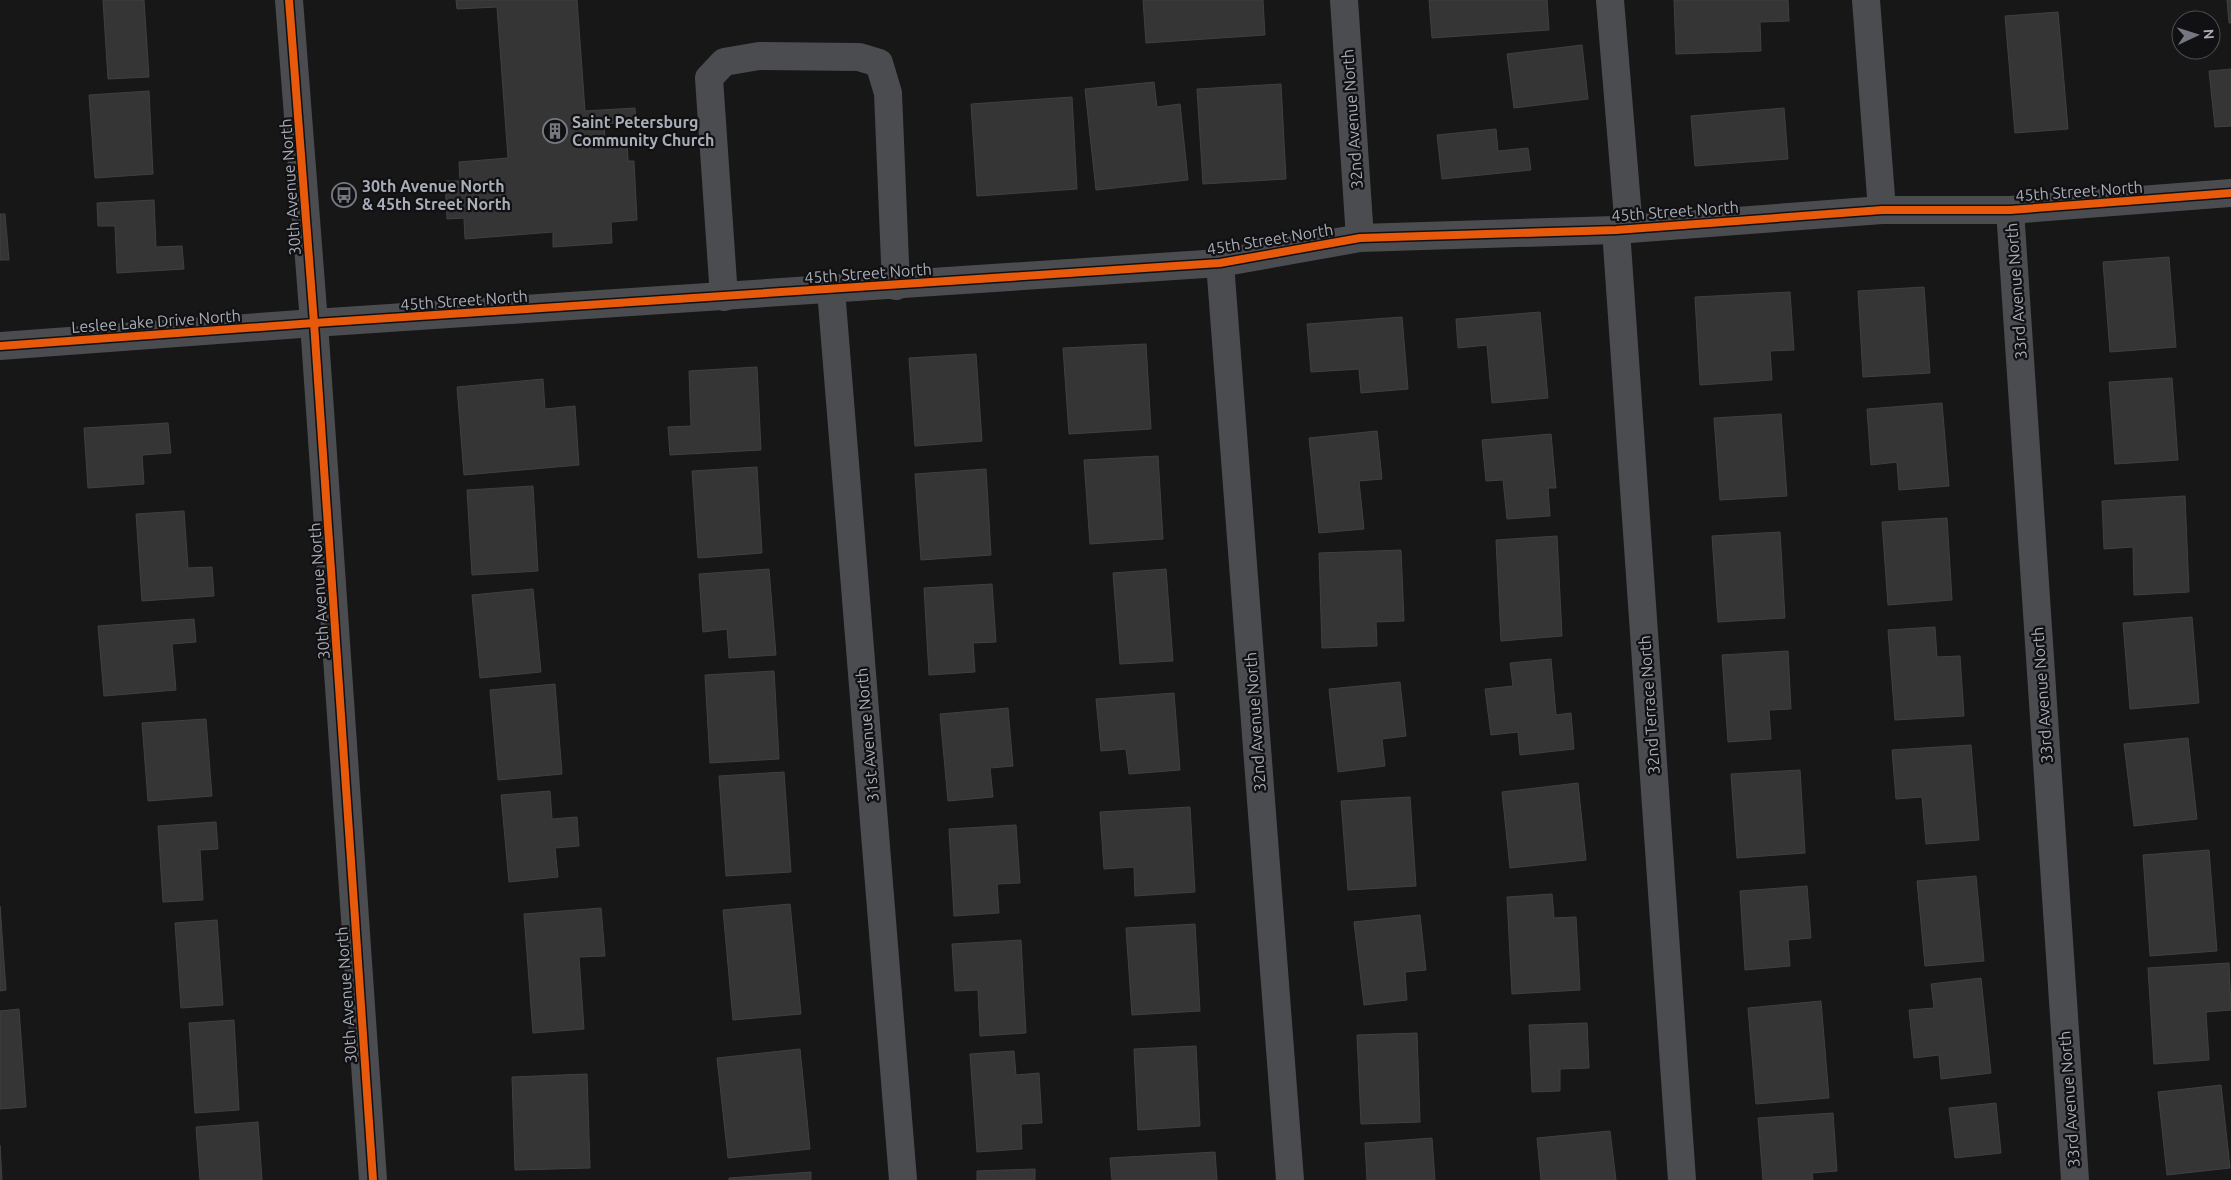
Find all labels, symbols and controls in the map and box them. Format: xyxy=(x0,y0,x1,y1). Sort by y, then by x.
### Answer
north arrow xyxy=(2171,10,2221,60)
text: N xyxy=(2201,28,2217,40)
street label: 32nd Avenue North xyxy=(1338,49,1366,189)
place label: Saint Petersburg Community Church xyxy=(572,113,714,149)
street label: 30th Avenue North xyxy=(276,118,304,256)
building icon: Saint Petersburg Community Church xyxy=(542,118,568,144)
place label: 30th Avenue North & 45th Street North xyxy=(362,177,511,213)
street label: 45th Street North xyxy=(2015,178,2143,204)
bus stop icon: 30th Avenue North & 45th Street North xyxy=(331,182,357,208)
street label: 45th Street North xyxy=(1611,198,1739,224)
street label: 45th Street North xyxy=(1206,220,1334,258)
street label: 33rd Avenue North xyxy=(2002,222,2030,360)
street label: 45th Street North xyxy=(804,260,932,286)
street label: 45th Street North xyxy=(400,287,528,313)
street label: Leslee Lake Drive North xyxy=(71,306,241,336)
street label: 30th Avenue North xyxy=(305,522,333,660)
street label: 33rd Avenue North xyxy=(2028,626,2056,764)
street label: 32nd Terrace North xyxy=(1635,635,1663,775)
street label: 32nd Avenue North xyxy=(1241,652,1269,792)
street label: 31st Avenue North xyxy=(852,667,882,803)
street label: 30th Avenue North xyxy=(332,926,360,1064)
street label: 33rd Avenue North xyxy=(2055,1030,2083,1168)

